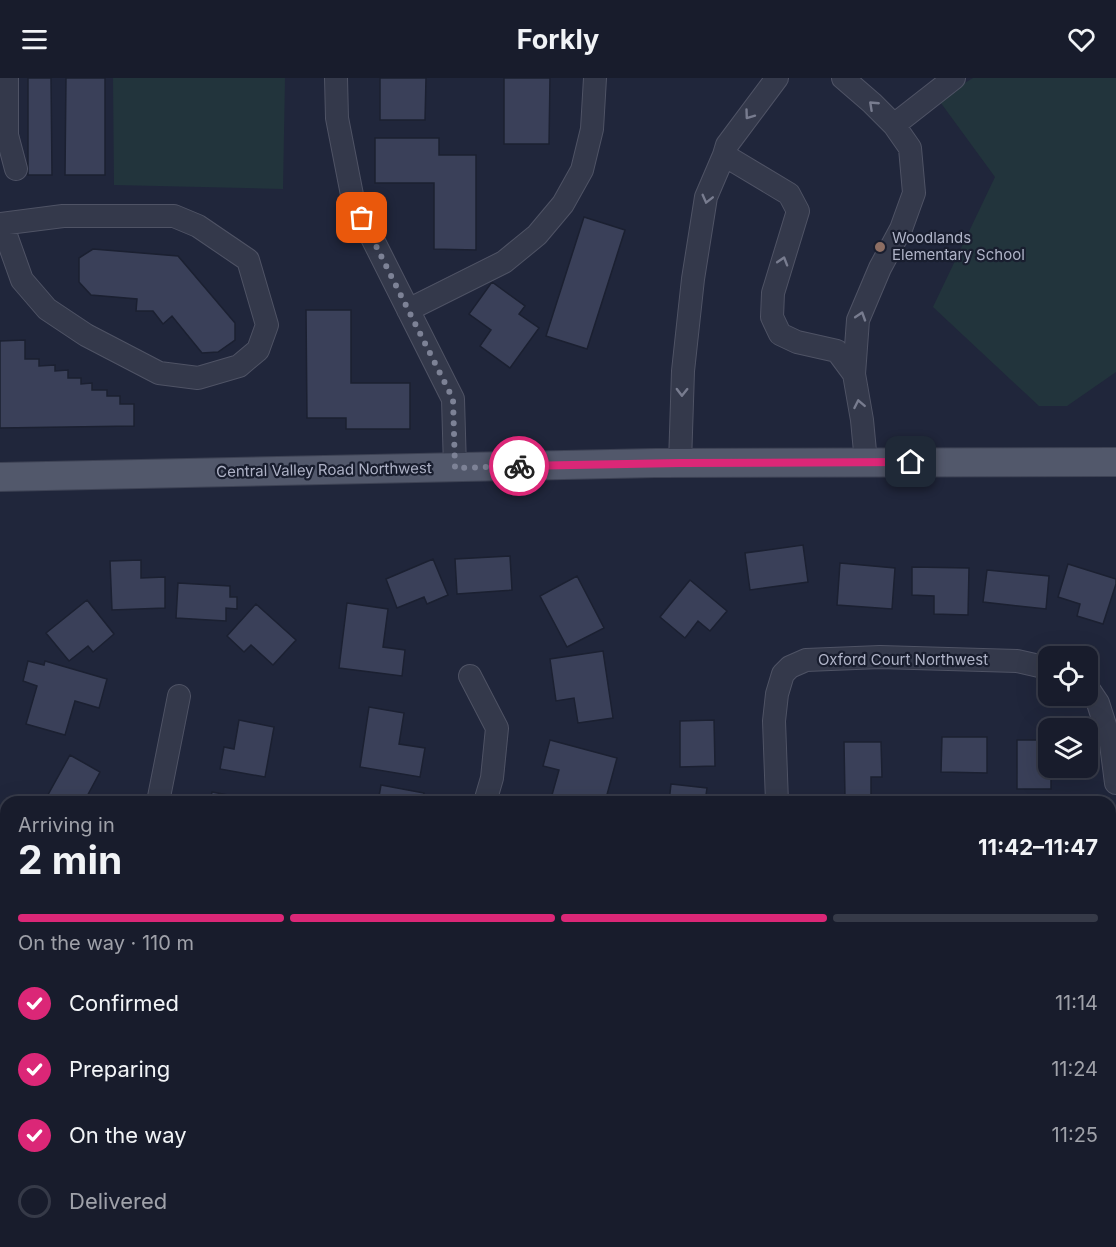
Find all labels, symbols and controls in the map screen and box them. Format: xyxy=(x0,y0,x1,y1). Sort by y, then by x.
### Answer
icon: menu xyxy=(18,23,51,56)
text: Forkly xyxy=(517,23,599,56)
icon: heart xyxy=(1065,23,1098,56)
one-way arrow xyxy=(869,101,880,112)
one-way arrow xyxy=(745,109,756,120)
pin xyxy=(336,192,387,243)
one-way arrow xyxy=(701,194,714,204)
icon: bag xyxy=(345,201,378,234)
place label: Woodlands Elementary School xyxy=(892,228,1025,264)
marker: Woodlands Elementary School xyxy=(873,240,887,254)
one-way arrow xyxy=(776,256,788,267)
one-way arrow xyxy=(854,311,866,322)
one-way arrow xyxy=(676,388,688,397)
one-way arrow xyxy=(853,400,866,410)
courier xyxy=(489,436,549,496)
pin xyxy=(885,436,936,487)
icon: home xyxy=(894,445,927,478)
icon: bike xyxy=(503,450,536,483)
street label: Central Valley Road Northwest xyxy=(216,458,432,481)
map controls xyxy=(1038,646,1098,778)
button: locate xyxy=(1038,646,1098,706)
street label: Oxford Court Northwest xyxy=(818,650,988,669)
button: layers xyxy=(1038,718,1098,778)
text: Arriving in xyxy=(18,813,115,837)
text: 11:42–11:47 xyxy=(978,834,1098,860)
text: 2 min xyxy=(18,836,122,883)
text: On the way · 110 m xyxy=(18,931,194,955)
icon: check xyxy=(18,987,51,1020)
text: Confirmed xyxy=(69,990,179,1016)
text: 11:14 xyxy=(1055,991,1098,1015)
icon: check xyxy=(18,1053,51,1086)
text: Preparing xyxy=(69,1056,170,1082)
text: 11:24 xyxy=(1051,1057,1098,1081)
icon: check xyxy=(18,1119,51,1152)
text: On the way xyxy=(69,1122,187,1148)
text: 11:25 xyxy=(1052,1123,1098,1147)
text: Delivered xyxy=(69,1188,167,1214)

